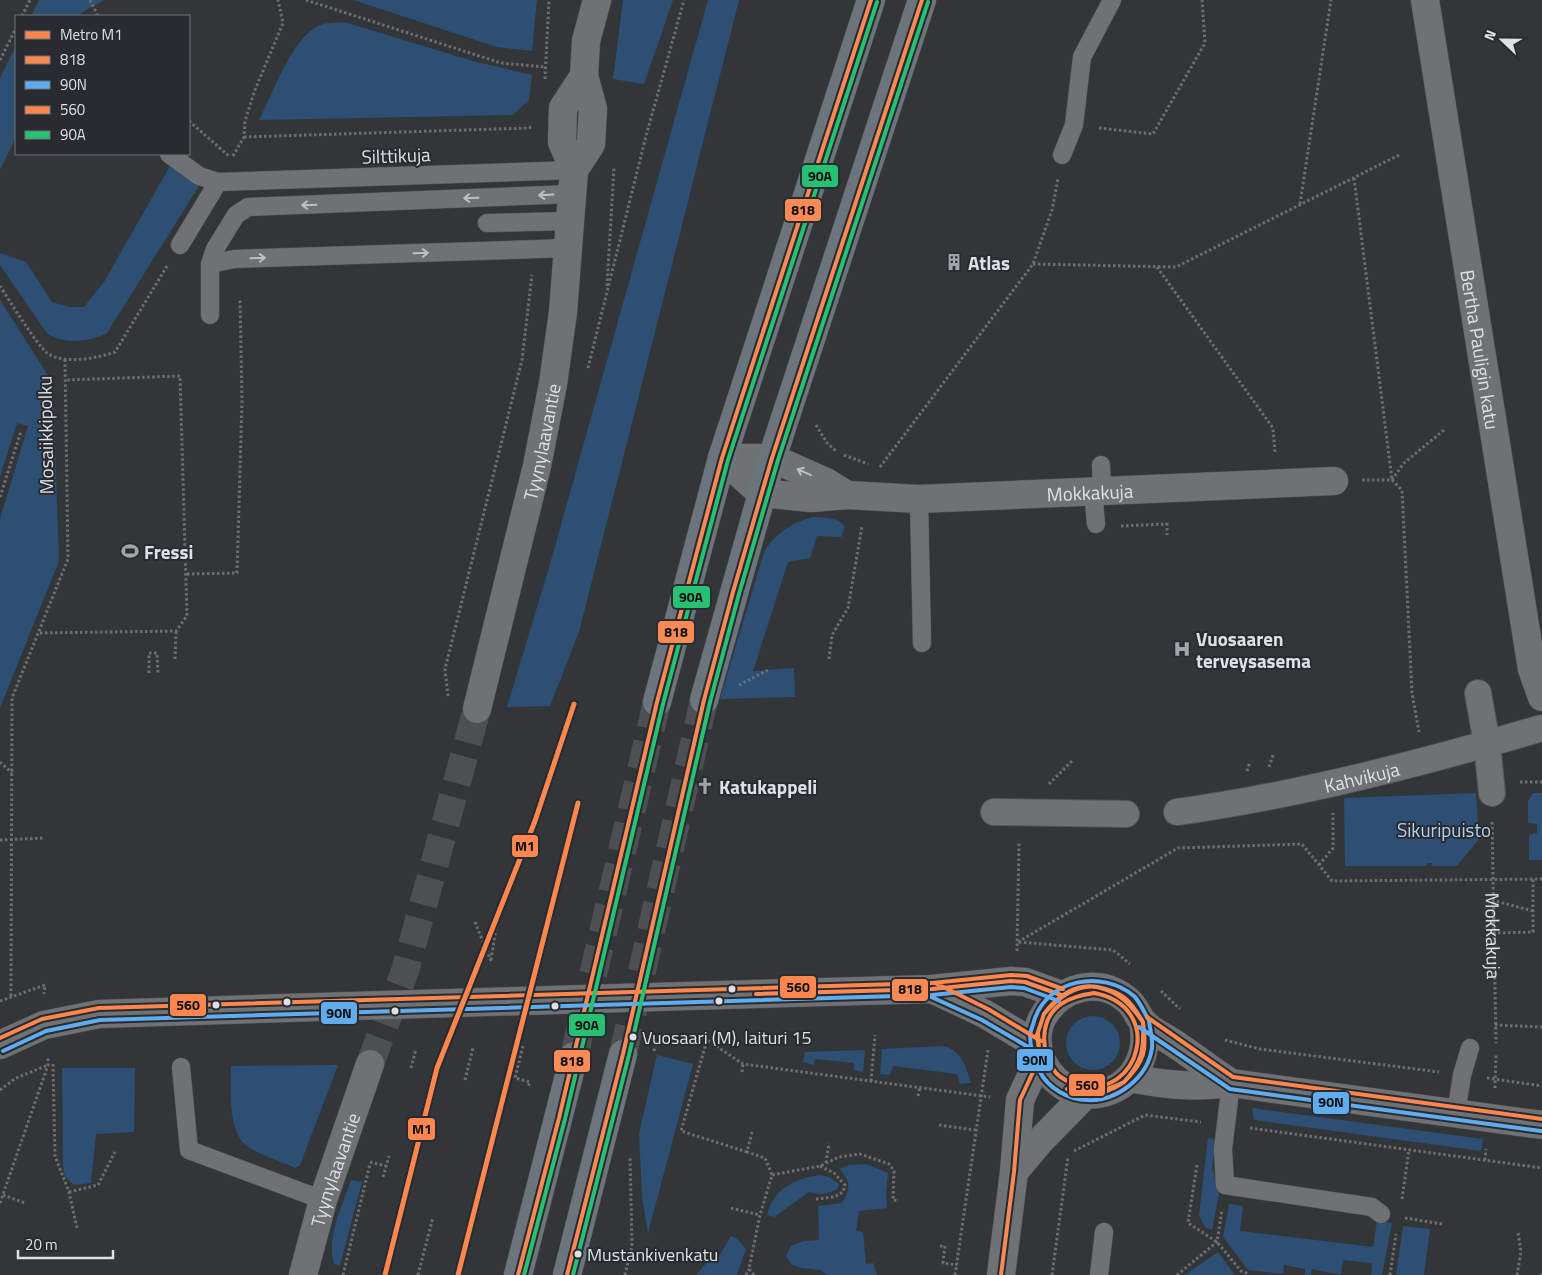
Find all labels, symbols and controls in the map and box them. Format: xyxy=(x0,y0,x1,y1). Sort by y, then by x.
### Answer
legend xyxy=(15,15,190,155)
north arrow xyxy=(1477,15,1527,65)
text: Metro M1 xyxy=(60,23,123,46)
text: N xyxy=(1478,27,1501,43)
text: 818 xyxy=(60,48,85,71)
text: 90N xyxy=(60,73,87,96)
text: 560 xyxy=(60,98,85,121)
text: 90A xyxy=(60,123,86,146)
street label: Silttikuja xyxy=(361,139,432,171)
line badge: 90A xyxy=(801,164,839,188)
text: 90A xyxy=(808,165,833,186)
one-way arrow xyxy=(538,190,554,199)
one-way arrow xyxy=(463,193,479,202)
line badge: 818 xyxy=(784,198,822,222)
text: 818 xyxy=(791,199,815,220)
one-way arrow xyxy=(301,200,317,209)
one-way arrow xyxy=(412,248,429,258)
place label: Atlas xyxy=(968,248,1010,277)
building icon: Atlas xyxy=(944,252,964,272)
one-way arrow xyxy=(250,254,266,263)
street label: Bertha Pauligin katu xyxy=(1454,267,1508,432)
street label: Mosaiikkipolku xyxy=(29,375,61,495)
street label: Tyynylaavantie xyxy=(515,381,567,503)
one-way arrow xyxy=(797,467,812,477)
street label: Mokkakuja xyxy=(1046,475,1134,508)
place label: Fressi xyxy=(144,537,193,566)
sports icon: Fressi xyxy=(120,541,140,561)
line badge: 90A xyxy=(672,585,711,609)
text: 90A xyxy=(679,586,704,607)
line badge: 818 xyxy=(657,620,695,644)
text: 818 xyxy=(664,621,688,642)
place label: Vuosaaren terveysasema xyxy=(1196,624,1311,675)
hospital icon: Vuosaaren terveysasema xyxy=(1172,639,1192,659)
street label: Kahvikuja xyxy=(1321,753,1403,799)
place label: Katukappeli xyxy=(719,772,817,801)
church icon: Katukappeli xyxy=(695,776,715,796)
park label: Sikuripuisto xyxy=(1397,815,1491,844)
line badge: M1 xyxy=(511,834,539,858)
text: M1 xyxy=(515,835,535,856)
street label: Mokkakuja xyxy=(1479,892,1509,980)
line badge: 560 xyxy=(779,975,817,999)
text: 560 xyxy=(786,976,810,997)
line badge: 818 xyxy=(891,978,929,1002)
text: 818 xyxy=(898,978,922,999)
unlabelled marker xyxy=(727,984,737,994)
line badge: 560 xyxy=(169,993,207,1017)
text: 560 xyxy=(176,994,200,1015)
unlabelled marker xyxy=(714,996,724,1006)
unlabelled marker xyxy=(282,997,292,1007)
unlabelled marker xyxy=(211,1000,221,1010)
line badge: 90N xyxy=(320,1001,358,1025)
unlabelled marker xyxy=(550,1001,560,1011)
text: 90N xyxy=(326,1002,352,1023)
unlabelled marker xyxy=(390,1006,400,1016)
line badge: 90A xyxy=(568,1013,606,1037)
text: 90A xyxy=(575,1014,600,1035)
place label: Vuosaari (M), laituri 15 xyxy=(642,1024,812,1051)
marker: Vuosaari (M), laituri 15 xyxy=(628,1032,638,1042)
line badge: 90N xyxy=(1016,1048,1054,1072)
line badge: 818 xyxy=(553,1049,591,1073)
text: 90N xyxy=(1022,1049,1048,1070)
text: 818 xyxy=(560,1050,584,1071)
line badge: 560 xyxy=(1068,1073,1106,1097)
text: 560 xyxy=(1075,1074,1099,1095)
line badge: 90N xyxy=(1312,1091,1350,1115)
text: 90N xyxy=(1318,1091,1344,1112)
street label: Tyynylaavantie xyxy=(302,1108,367,1230)
line badge: M1 xyxy=(407,1117,436,1141)
text: M1 xyxy=(412,1118,432,1139)
scale bar xyxy=(18,1228,112,1260)
text: 20 m xyxy=(25,1233,58,1256)
place label: Mustankivenkatu xyxy=(587,1241,718,1268)
marker: Mustankivenkatu xyxy=(573,1249,583,1259)

